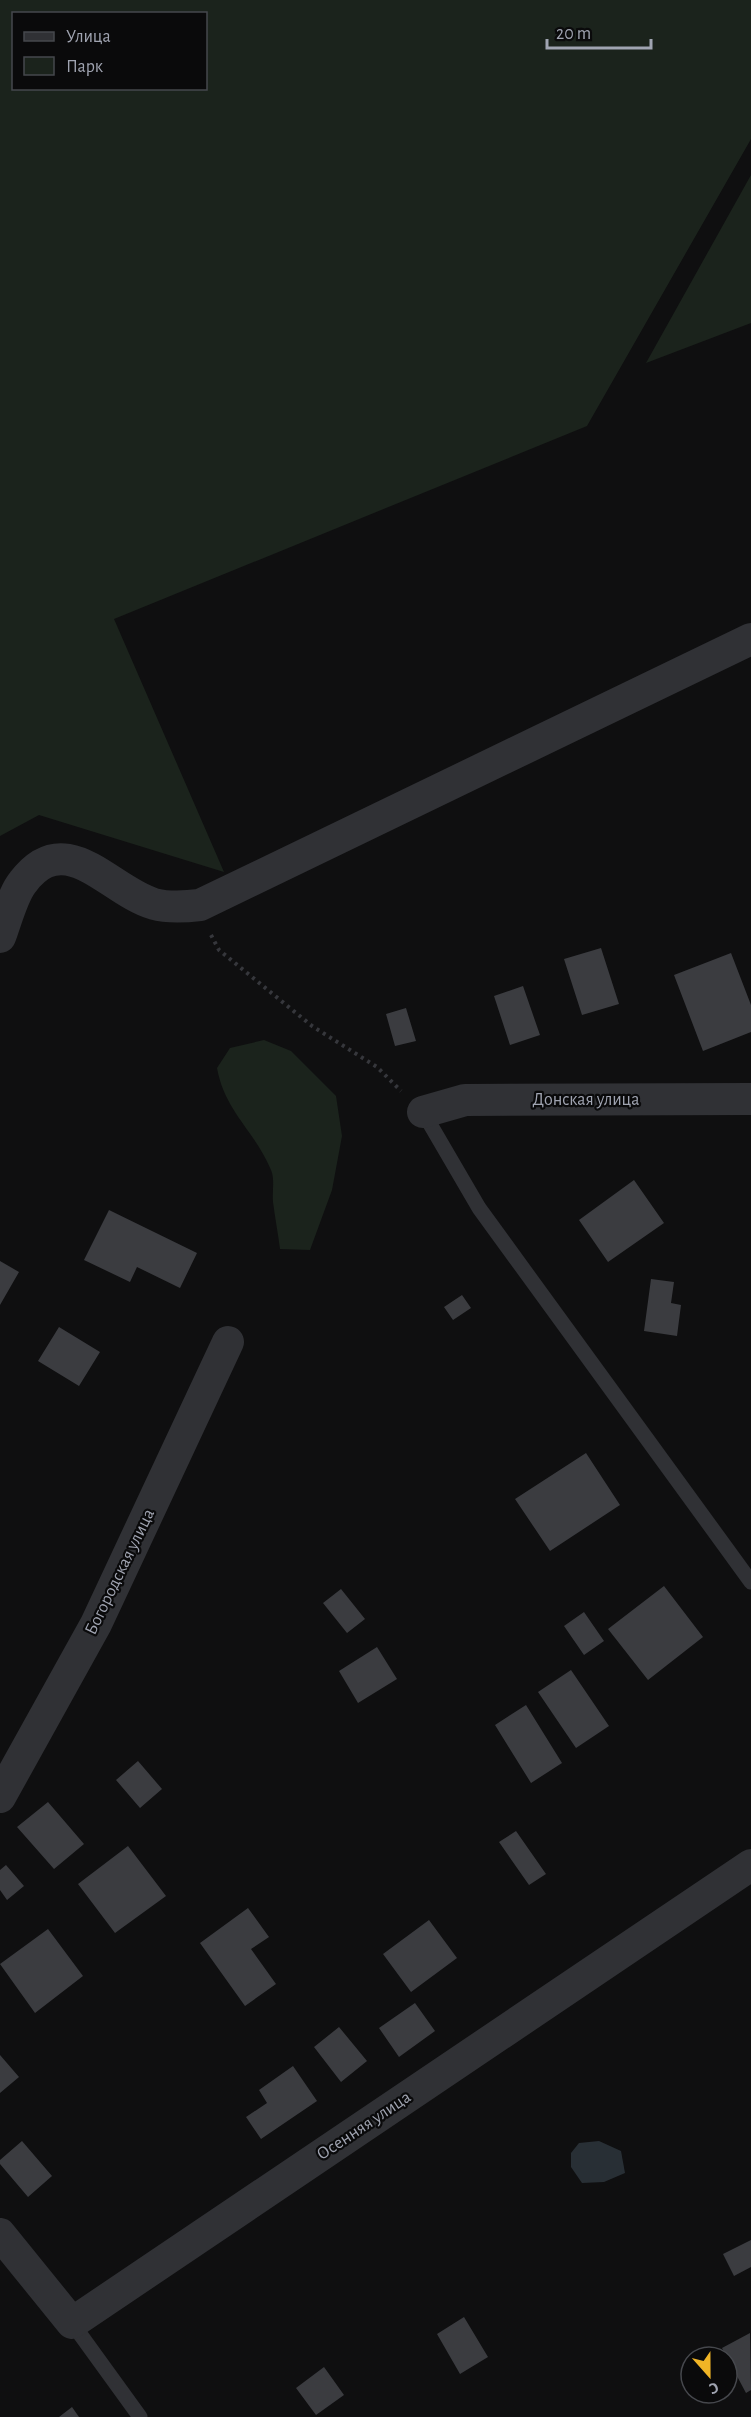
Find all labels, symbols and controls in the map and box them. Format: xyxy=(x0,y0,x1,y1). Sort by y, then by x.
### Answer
legend xyxy=(12,12,207,90)
scale bar xyxy=(547,12,650,50)
text: 20 m xyxy=(556,25,591,43)
text: Улица xyxy=(66,28,111,46)
text: Парк xyxy=(66,58,104,76)
street label: Донская улица xyxy=(532,1091,640,1109)
street label: Богородская улица xyxy=(82,1506,158,1638)
street label: Осенняя улица xyxy=(314,2088,414,2164)
north arrow xyxy=(679,2345,739,2405)
text: С xyxy=(707,2379,721,2397)

